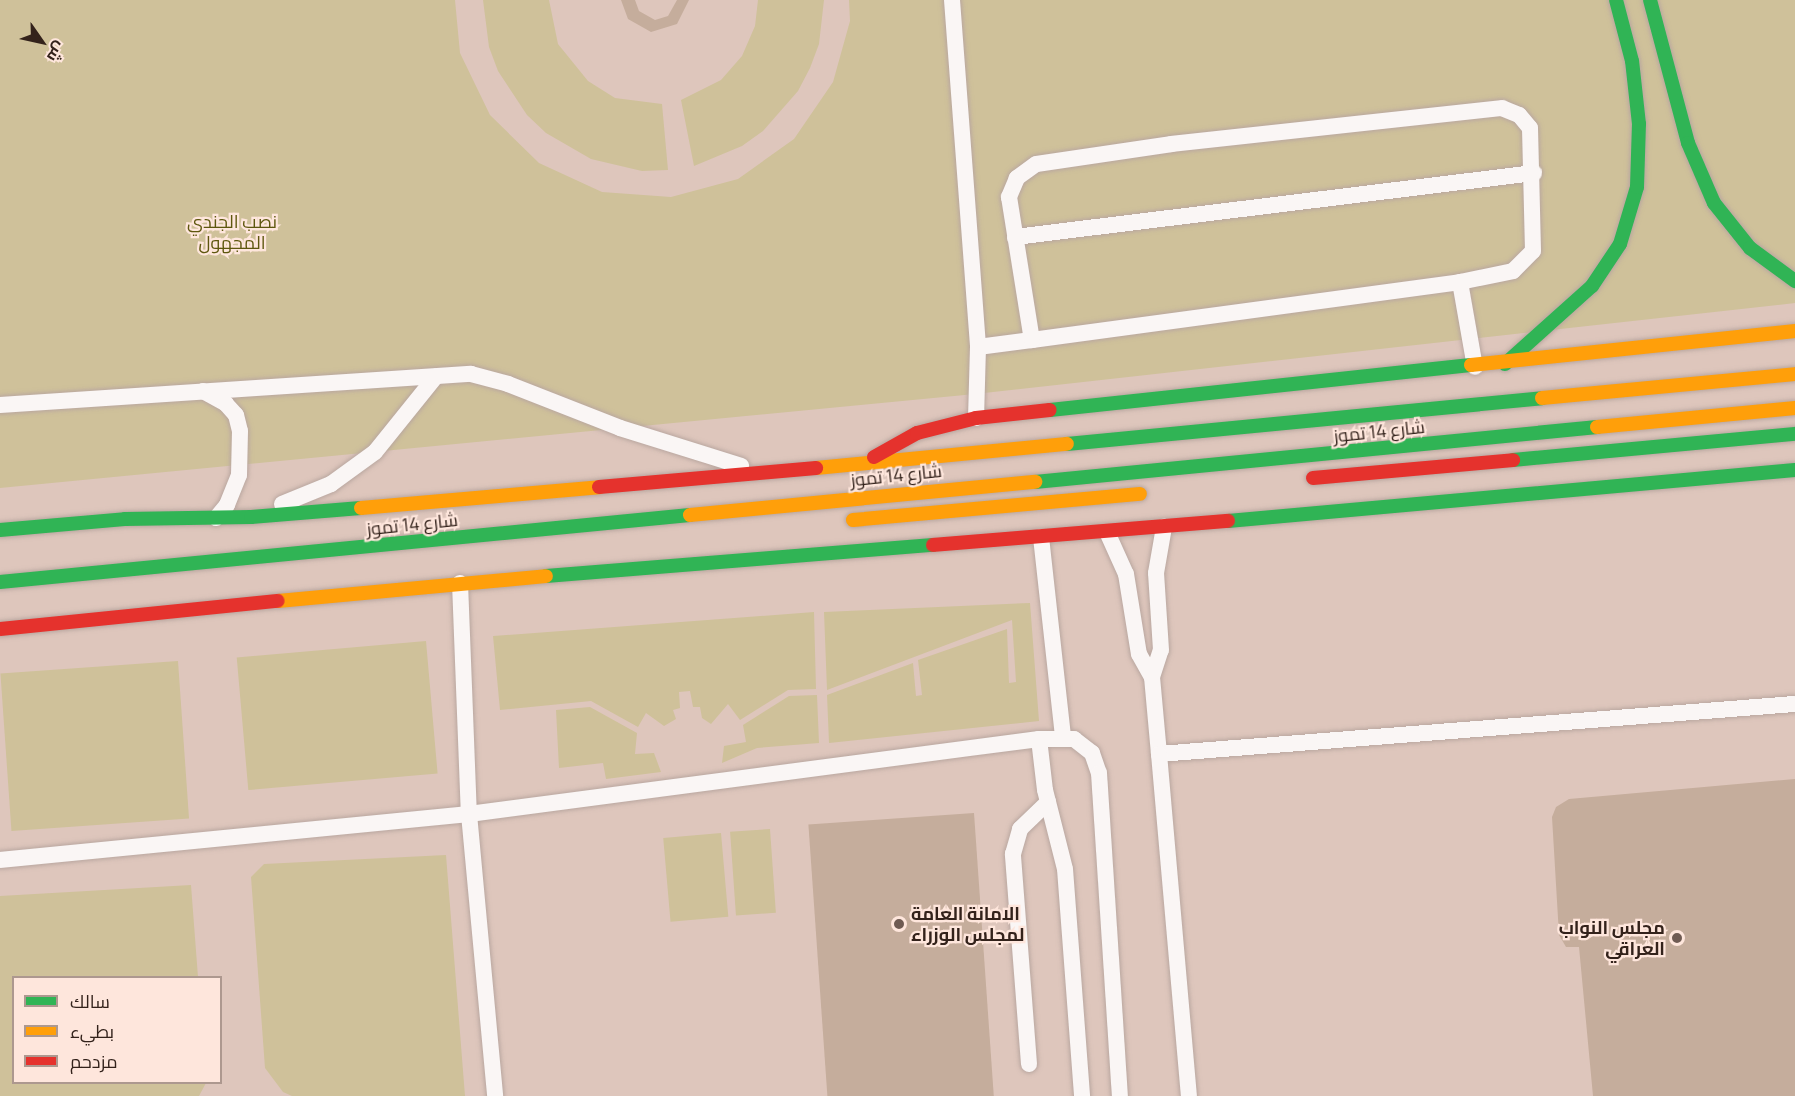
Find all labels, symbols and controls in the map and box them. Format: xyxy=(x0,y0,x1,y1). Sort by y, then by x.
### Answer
north arrow xyxy=(12,12,72,72)
text: ش xyxy=(42,37,72,67)
park label: نصب الجندي المجهول xyxy=(187,211,277,254)
street label: شارع 14 تموز xyxy=(1332,415,1426,447)
street label: شارع 14 تموز xyxy=(849,459,943,491)
street label: شارع 14 تموز xyxy=(365,508,459,540)
place label: الامانة العامة لمجلس الوزراء xyxy=(911,903,1024,946)
marker: الامانة العامة لمجلس الوزراء xyxy=(892,917,906,931)
place label: مجلس النواب العراقي xyxy=(1559,917,1665,960)
marker: مجلس النواب العراقي xyxy=(1670,931,1684,945)
legend xyxy=(12,976,222,1084)
text: سالك xyxy=(70,989,110,1013)
text: بطيء xyxy=(70,1019,114,1043)
text: مزدحم xyxy=(70,1049,118,1073)

